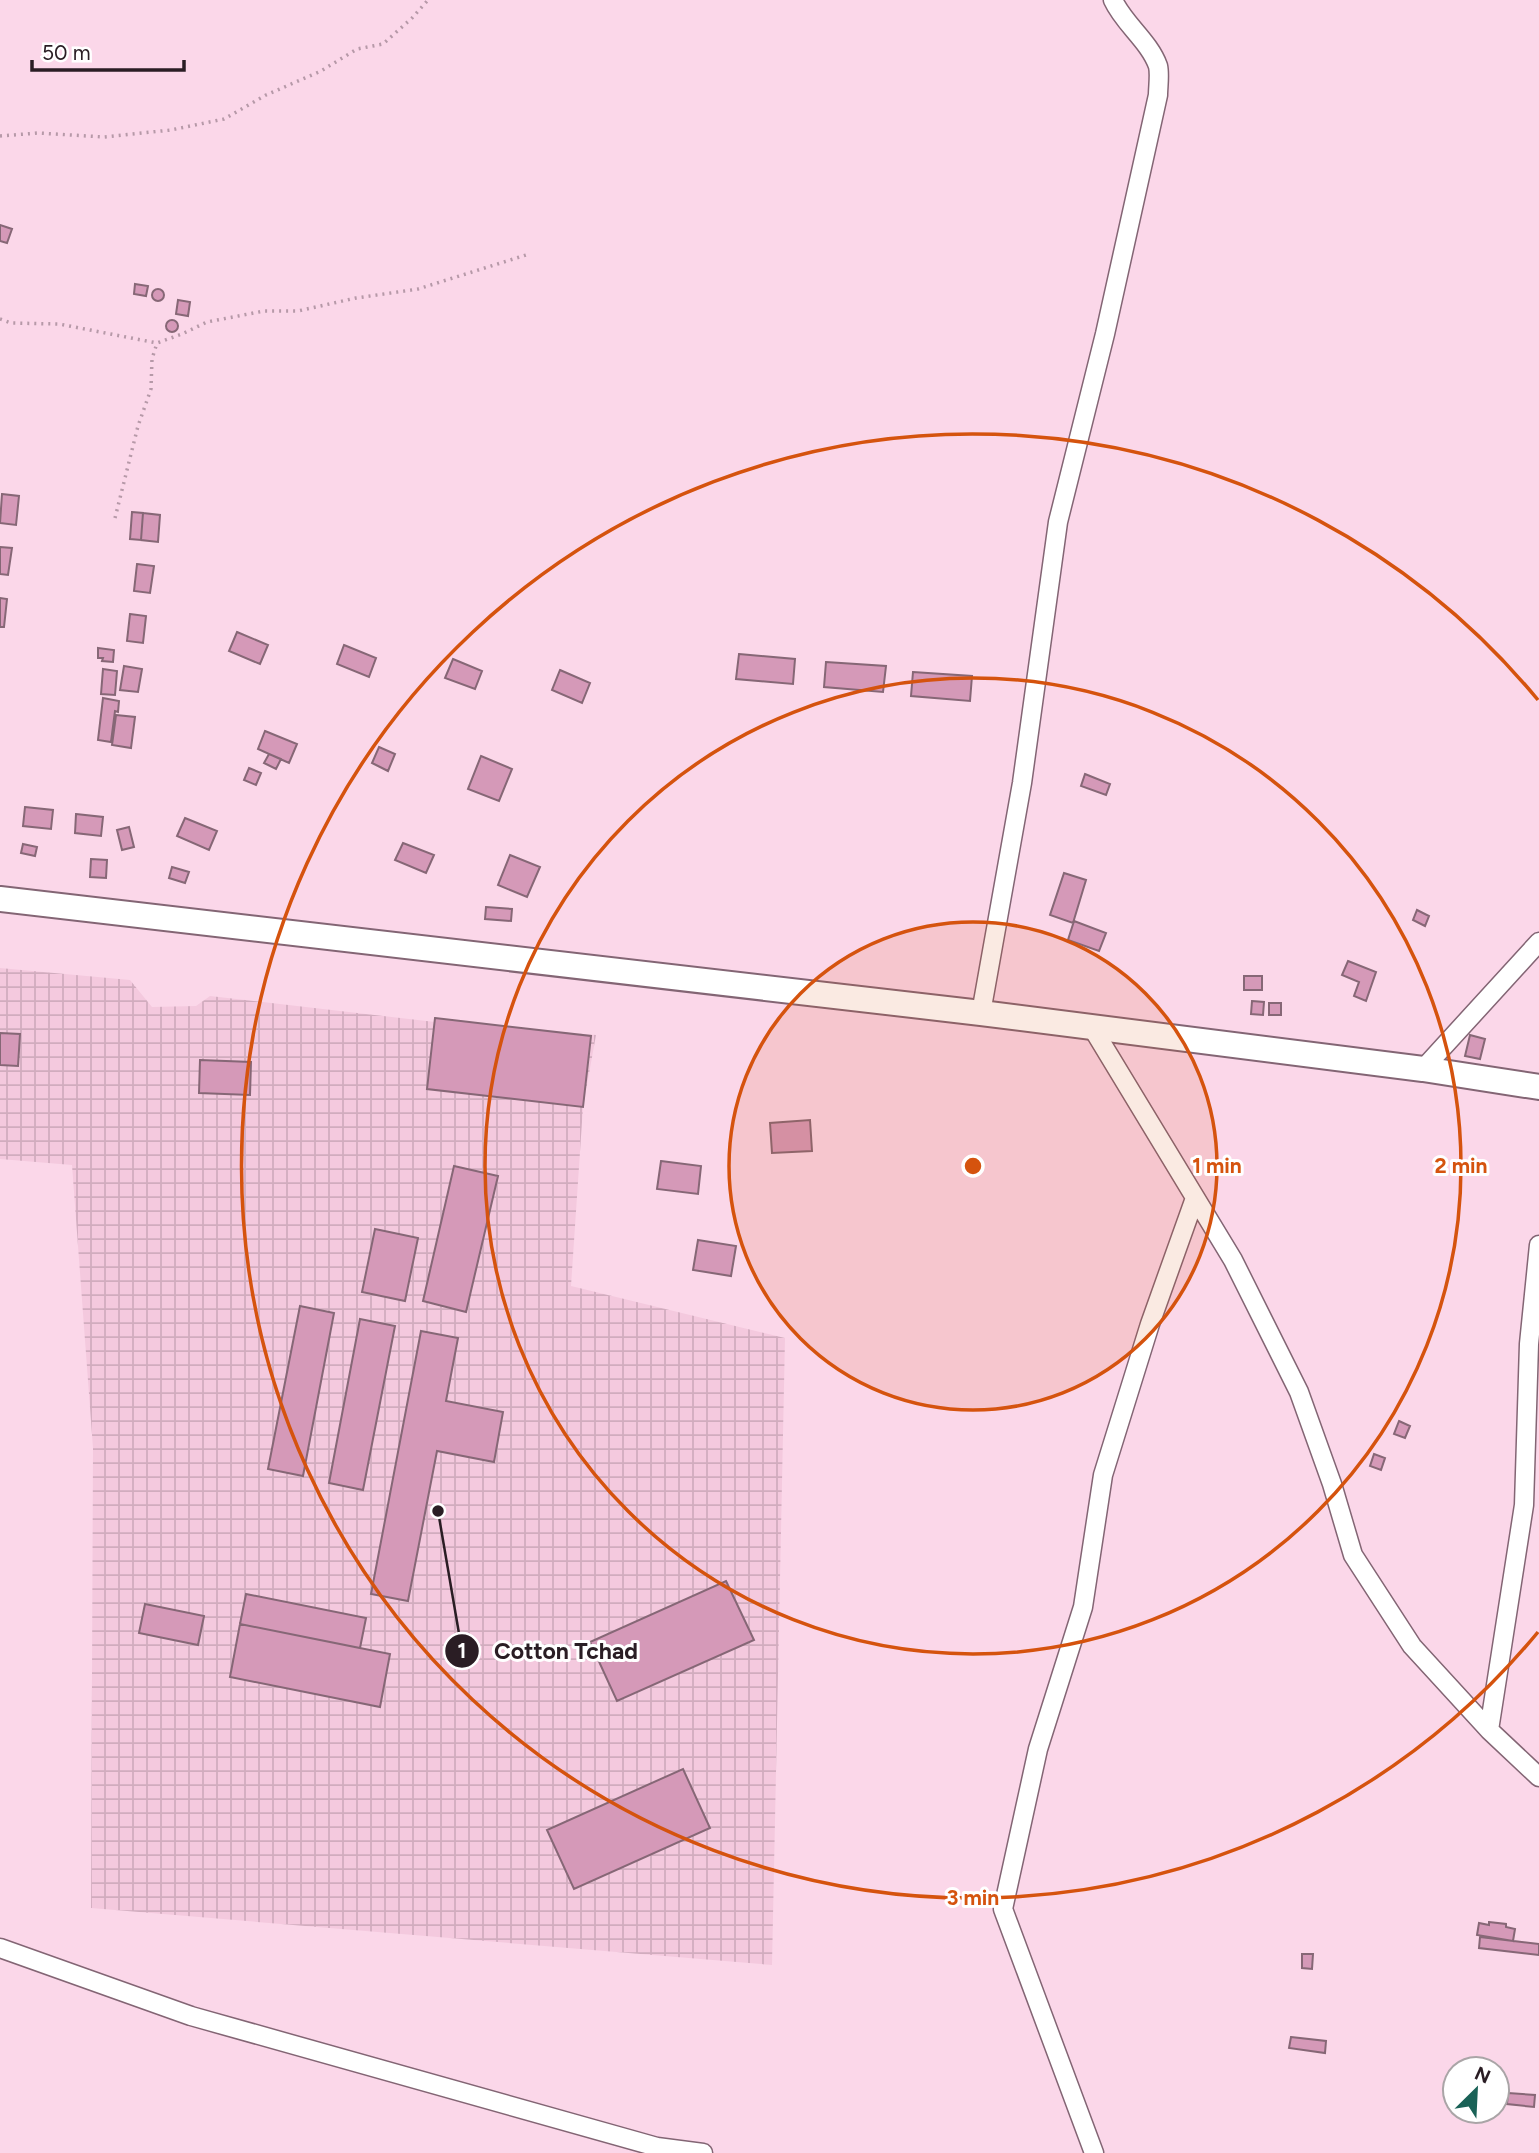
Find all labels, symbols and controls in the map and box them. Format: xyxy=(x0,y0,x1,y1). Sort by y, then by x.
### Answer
scale bar xyxy=(32,28,184,72)
text: 50 m xyxy=(42,40,91,65)
text: 1 min xyxy=(1192,1153,1242,1178)
text: 2 min xyxy=(1435,1153,1487,1178)
centre of rings xyxy=(961,1154,985,1178)
callout: Cotton Tchad xyxy=(445,1629,652,1673)
text: Cotton Tchad xyxy=(494,1637,638,1665)
text: 1 xyxy=(458,1638,466,1663)
text: 3 min xyxy=(947,1885,999,1910)
north arrow xyxy=(1441,2055,1511,2125)
text: N xyxy=(1471,2061,1494,2088)

